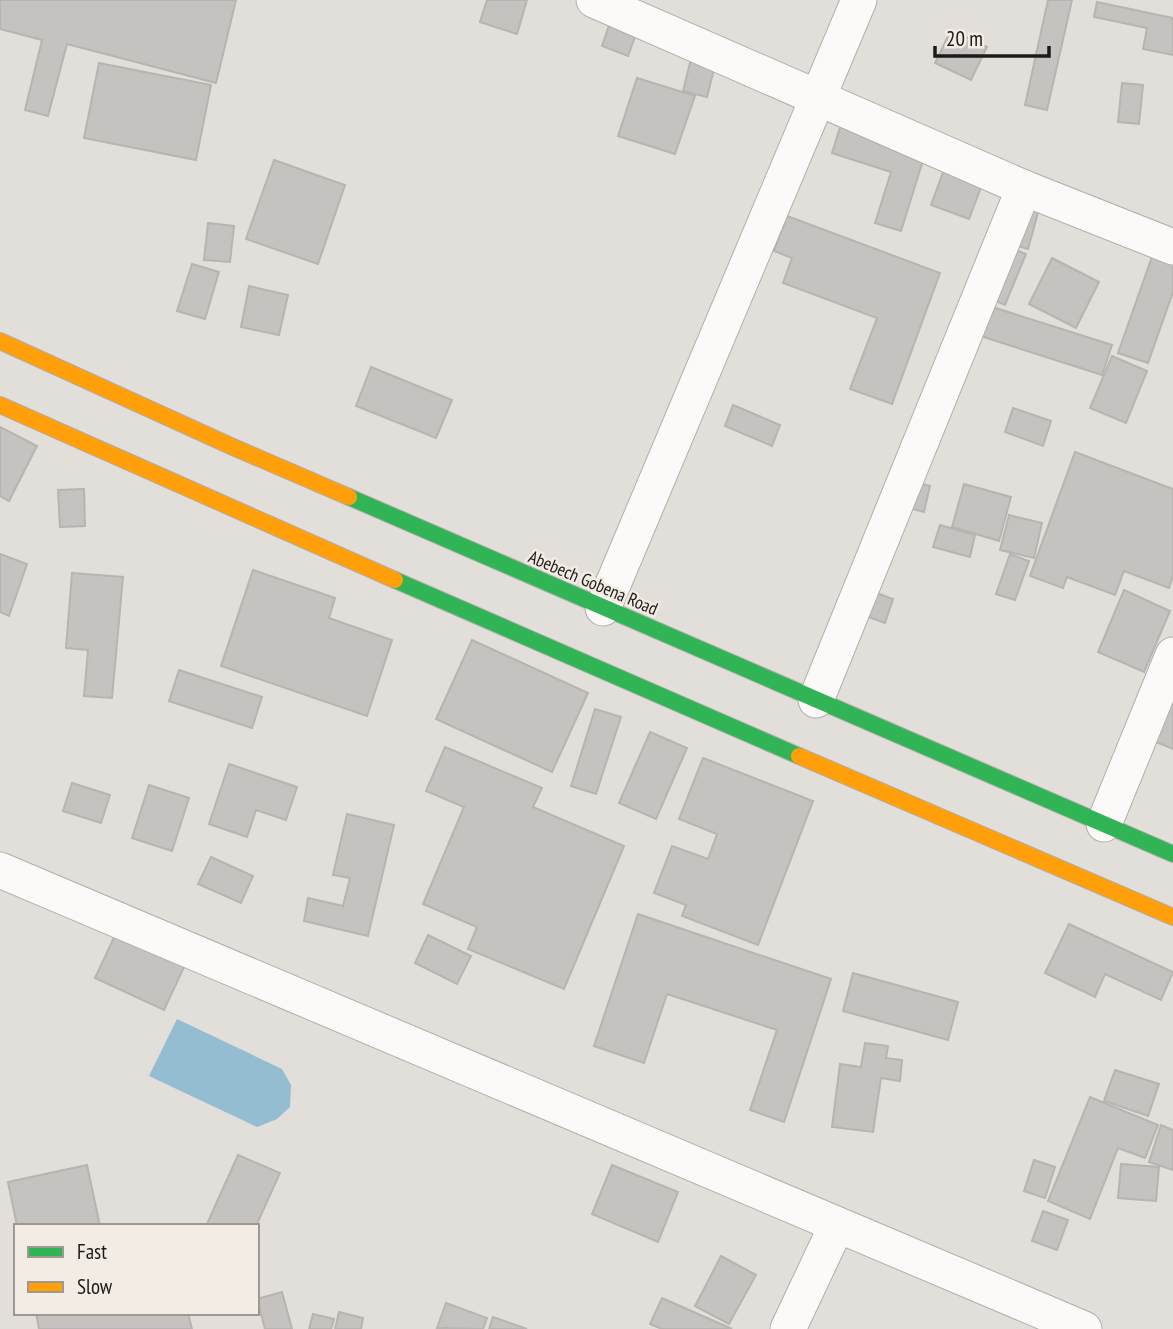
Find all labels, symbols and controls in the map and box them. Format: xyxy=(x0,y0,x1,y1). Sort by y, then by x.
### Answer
scale bar xyxy=(935,14,1049,58)
text: 20 m xyxy=(946,25,983,52)
street label: Abebech Gobena Road xyxy=(525,545,661,620)
legend xyxy=(14,1224,259,1315)
text: Fast xyxy=(77,1238,107,1265)
text: Slow xyxy=(77,1273,113,1300)

